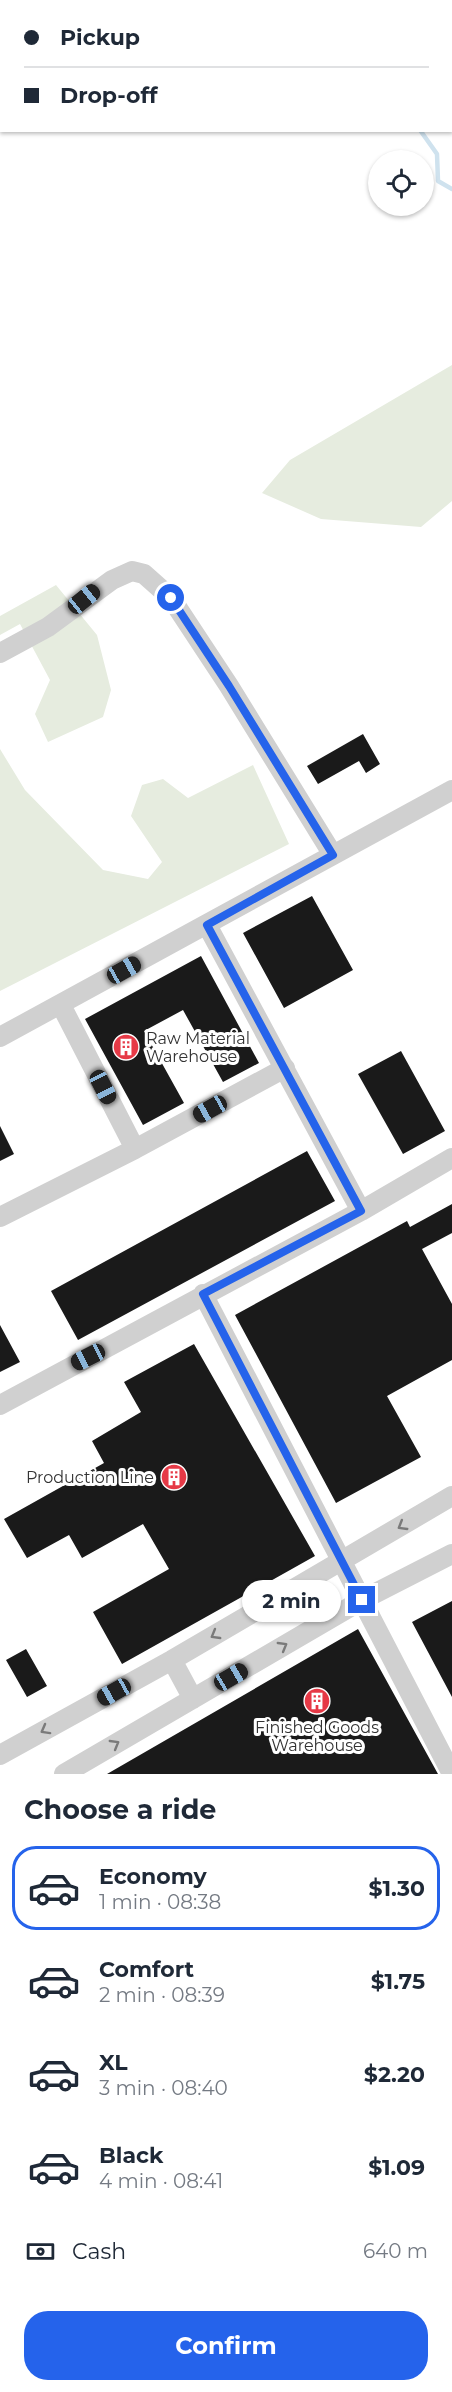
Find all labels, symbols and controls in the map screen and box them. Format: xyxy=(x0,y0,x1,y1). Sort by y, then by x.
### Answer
text: Pickup xyxy=(60,24,140,51)
text: Drop-off xyxy=(60,82,158,109)
map controls xyxy=(368,150,434,216)
button: locate xyxy=(368,150,434,216)
car xyxy=(64,581,104,617)
route start xyxy=(157,584,184,611)
car xyxy=(104,953,144,987)
place label: Raw Material Warehouse xyxy=(146,1029,250,1066)
building icon: Raw Material Warehouse xyxy=(111,1032,141,1062)
car xyxy=(87,1067,119,1107)
car xyxy=(190,1092,230,1126)
car xyxy=(68,1341,108,1373)
building icon: Production Line xyxy=(159,1462,189,1492)
place label: Production Line xyxy=(26,1468,154,1487)
one-way arrow xyxy=(398,1519,408,1530)
callout: 2 min xyxy=(242,1579,341,1621)
route end xyxy=(348,1586,375,1613)
text: 2 min xyxy=(262,1589,321,1613)
one-way arrow xyxy=(211,1627,221,1639)
one-way arrow xyxy=(277,1642,287,1653)
car xyxy=(211,1660,251,1694)
car xyxy=(94,1675,134,1709)
building icon: Finished Goods Warehouse xyxy=(302,1686,332,1716)
place label: Finished Goods Warehouse xyxy=(255,1718,379,1755)
one-way arrow xyxy=(41,1723,51,1734)
one-way arrow xyxy=(109,1740,119,1752)
text: Choose a ride xyxy=(24,1793,216,1826)
icon: car xyxy=(27,1861,81,1915)
text: Economy xyxy=(99,1863,207,1890)
text: $1.30 xyxy=(369,1875,425,1902)
text: 1 min · 08:38 xyxy=(99,1890,221,1914)
icon: car xyxy=(27,1954,81,2008)
text: Comfort xyxy=(99,1956,194,1983)
text: $1.75 xyxy=(371,1968,425,1995)
text: 2 min · 08:39 xyxy=(99,1983,225,2007)
icon: car xyxy=(27,2047,81,2101)
text: XL xyxy=(99,2049,128,2076)
text: $2.20 xyxy=(364,2061,425,2088)
text: 3 min · 08:40 xyxy=(99,2076,228,2100)
icon: car xyxy=(27,2140,81,2194)
text: Black xyxy=(99,2142,163,2169)
text: $1.09 xyxy=(368,2154,425,2181)
text: 4 min · 08:41 xyxy=(99,2169,223,2193)
icon: cash xyxy=(24,2235,57,2268)
text: Cash xyxy=(72,2238,126,2265)
text: 640 m xyxy=(363,2239,428,2263)
button: Confirm xyxy=(24,2311,428,2380)

